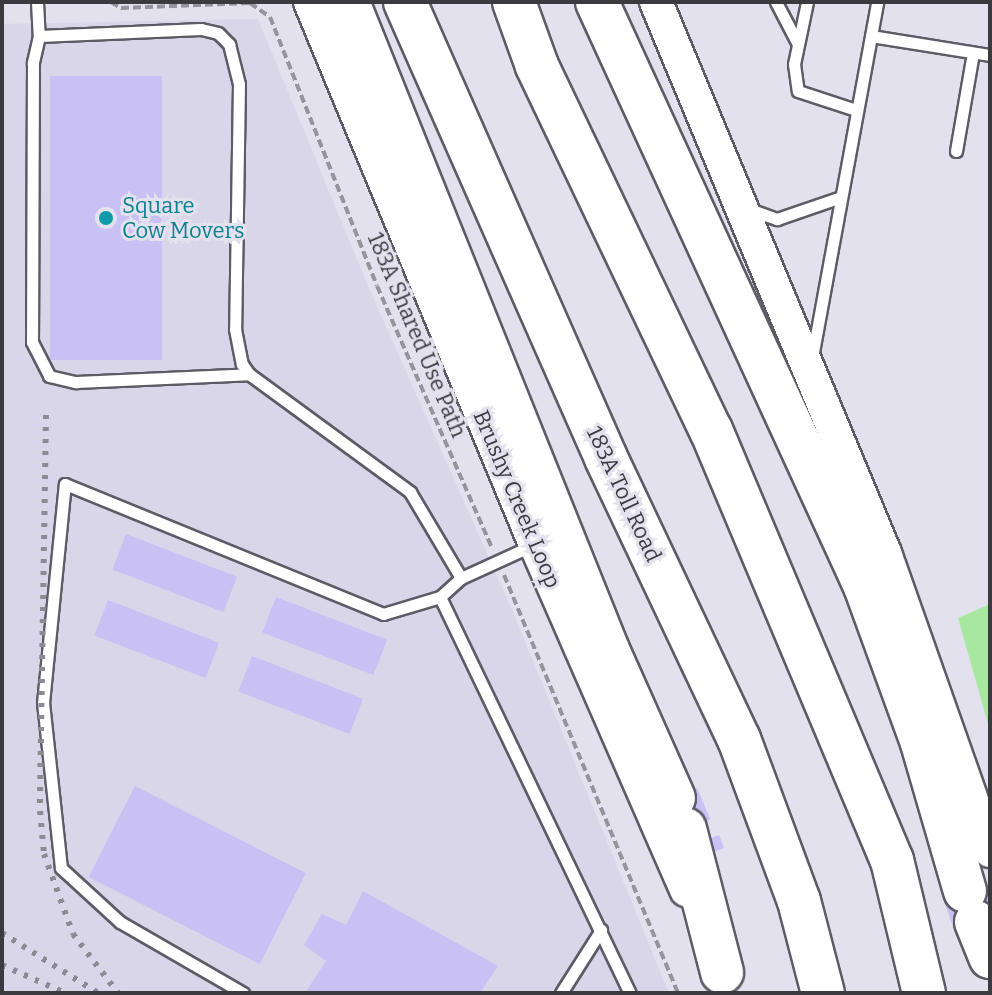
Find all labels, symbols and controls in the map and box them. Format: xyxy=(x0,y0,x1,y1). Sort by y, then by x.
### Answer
place label: Square Cow Movers xyxy=(122,192,244,244)
marker: Square Cow Movers xyxy=(97,209,115,227)
street label: 183A Shared Use Path xyxy=(362,229,472,441)
street label: Brushy Creek Loop xyxy=(468,406,566,592)
street label: 183A Toll Road xyxy=(581,422,667,566)

